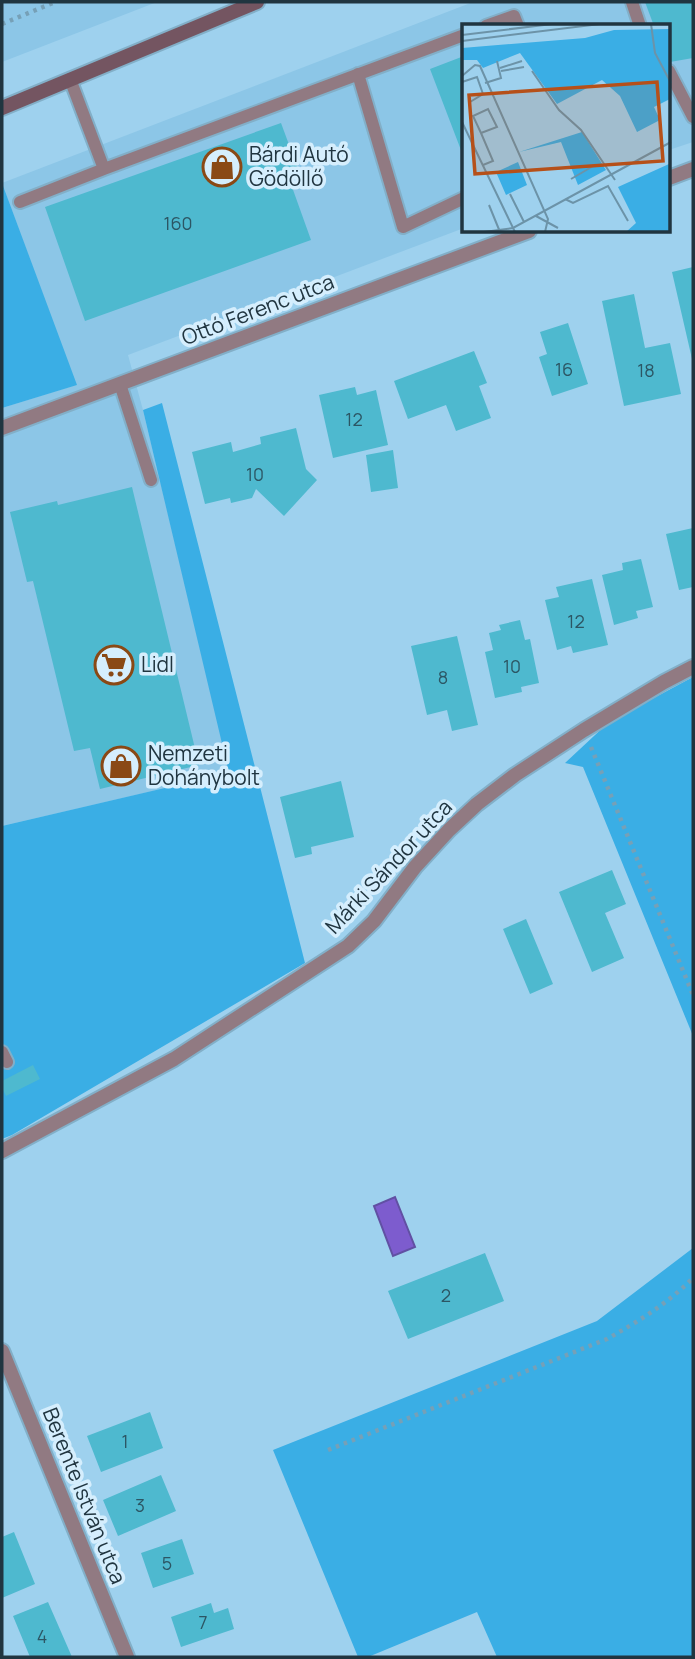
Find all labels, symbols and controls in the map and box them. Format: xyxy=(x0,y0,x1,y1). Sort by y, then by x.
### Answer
inset map xyxy=(462,24,670,233)
place label: Bárdi Autó Gödöllő xyxy=(249,140,349,192)
shop icon: Bárdi Autó Gödöllő xyxy=(201,146,243,188)
house number: 160 xyxy=(163,211,193,235)
street label: Ottó Ferenc utca xyxy=(177,267,338,351)
house number: 16 xyxy=(555,357,573,381)
house number: 18 xyxy=(637,358,655,382)
house number: 12 xyxy=(345,407,363,431)
house number: 10 xyxy=(246,462,264,486)
house number: 12 xyxy=(567,609,585,633)
supermarket icon: Lidl xyxy=(93,644,135,686)
place label: Lidl xyxy=(141,650,174,678)
house number: 10 xyxy=(503,654,521,678)
house number: 8 xyxy=(438,665,448,689)
place label: Nemzeti Dohánybolt xyxy=(148,739,260,791)
shop icon: Nemzeti Dohánybolt xyxy=(100,745,142,787)
street label: Márki Sándor utca xyxy=(319,793,458,939)
house number: 2 xyxy=(441,1283,451,1307)
street label: Berente István utca xyxy=(37,1403,133,1588)
house number: 1 xyxy=(121,1429,129,1453)
house number: 3 xyxy=(135,1493,145,1517)
house number: 5 xyxy=(162,1551,172,1575)
house number: 7 xyxy=(198,1610,208,1634)
house number: 4 xyxy=(37,1624,47,1648)

